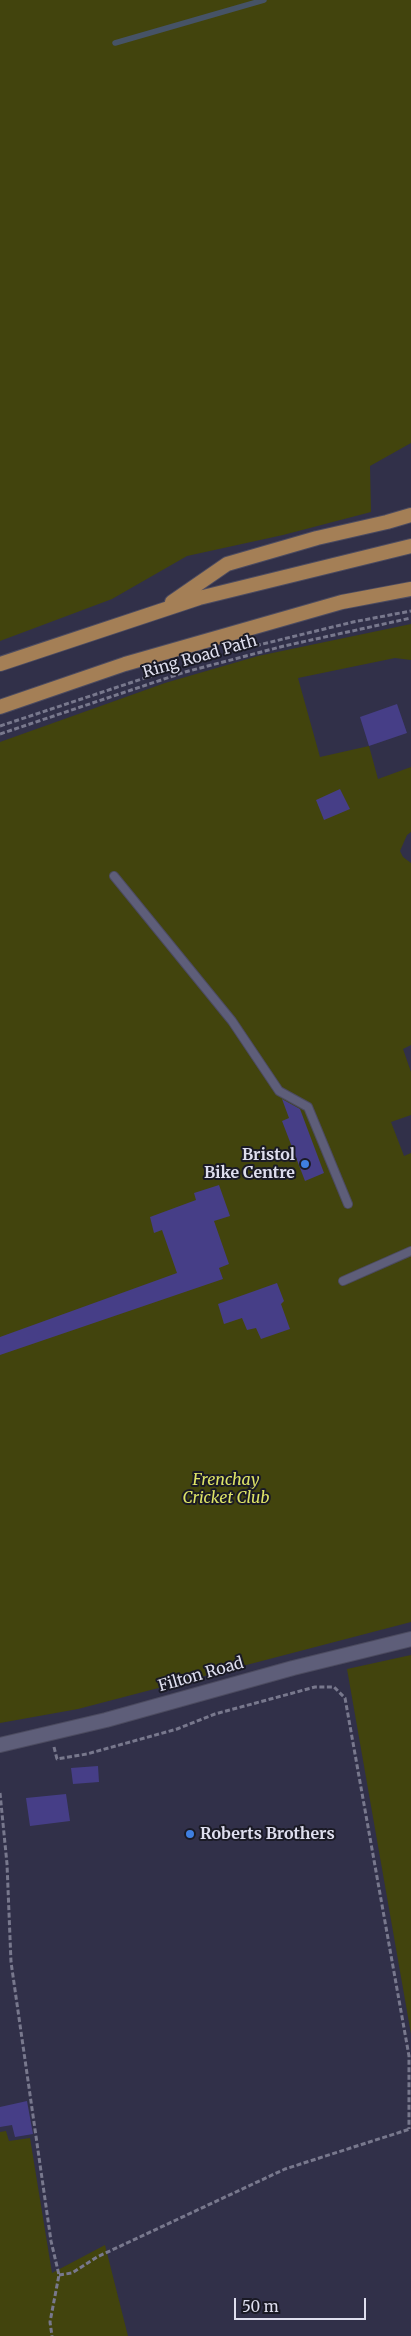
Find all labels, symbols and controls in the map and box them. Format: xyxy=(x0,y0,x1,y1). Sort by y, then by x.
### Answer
street label: Ring Road Path xyxy=(141,631,259,683)
place label: Bristol Bike Centre xyxy=(204,1145,295,1183)
marker: Bristol Bike Centre xyxy=(299,1158,311,1170)
park label: Frenchay Cricket Club xyxy=(183,1470,269,1508)
street label: Filton Road xyxy=(156,1654,246,1696)
place label: Roberts Brothers xyxy=(200,1824,335,1844)
marker: Roberts Brothers xyxy=(184,1828,196,1840)
scale bar xyxy=(236,2288,368,2320)
text: 50 m xyxy=(242,2297,279,2316)

